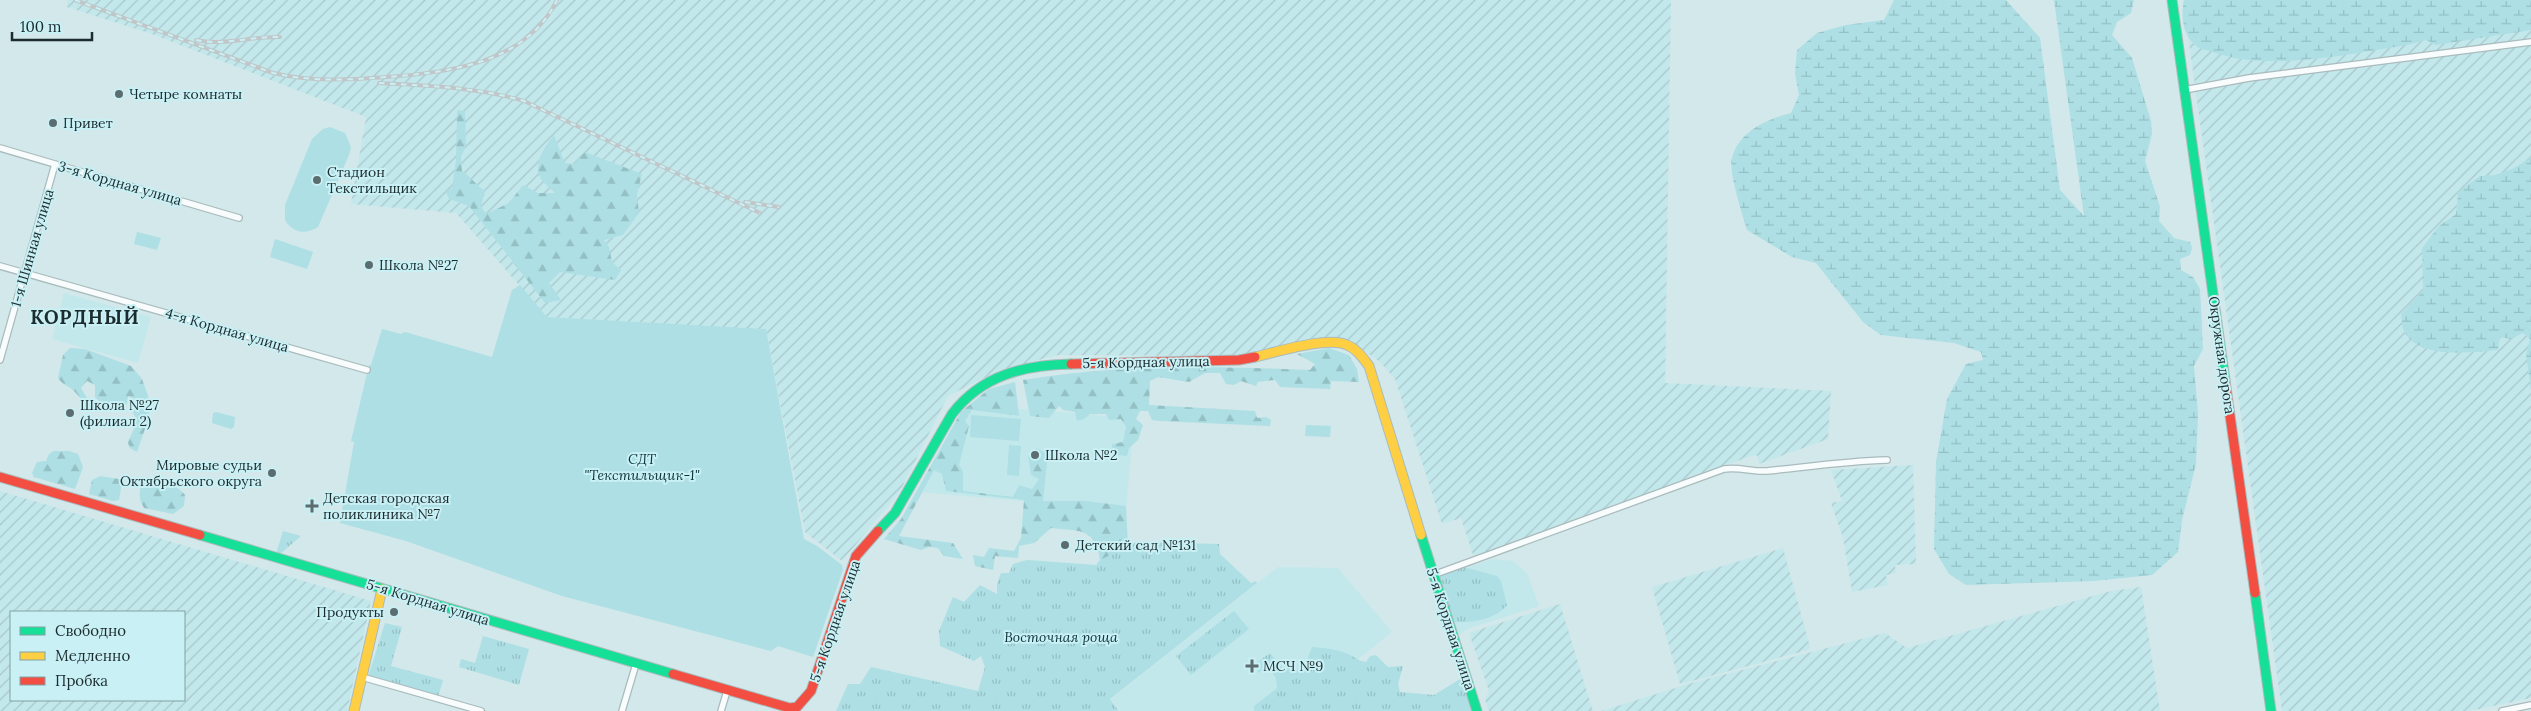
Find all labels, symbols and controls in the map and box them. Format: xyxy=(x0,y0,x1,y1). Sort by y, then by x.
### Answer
scale bar xyxy=(12,10,92,42)
text: 100 m xyxy=(20,17,61,36)
place label: Четыре комнаты xyxy=(129,85,242,103)
marker: Четыре комнаты xyxy=(113,88,125,100)
place label: Привет xyxy=(63,114,113,132)
marker: Привет xyxy=(47,117,59,129)
street label: 3-я Кордная улица xyxy=(56,157,184,209)
place label: Стадион Текстильщик xyxy=(327,163,417,197)
marker: Стадион Текстильщик xyxy=(311,174,323,186)
street label: 1-я Шинная улица xyxy=(7,187,57,309)
place label: Школа №27 xyxy=(379,256,458,274)
marker: Школа №27 xyxy=(363,259,375,271)
street label: Окружная дорога xyxy=(2205,295,2239,415)
street label: 4-я Кордная улица xyxy=(163,304,291,356)
district label: КОРДНЫЙ xyxy=(30,305,140,329)
street label: 5-я Кордная улица xyxy=(1082,352,1210,372)
place label: Школа №27 (филиал 2) xyxy=(80,396,159,430)
marker: Школа №27 (филиал 2) xyxy=(64,407,76,419)
place label: Школа №2 xyxy=(1045,446,1118,464)
marker: Школа №2 xyxy=(1029,449,1041,461)
park label: СДТ "Текстильщик-1" xyxy=(584,450,700,484)
place label: Мировые судьи Октябрьского округа xyxy=(120,456,262,490)
marker: Мировые судьи Октябрьского округа xyxy=(266,467,278,479)
place label: Детская городская поликлиника №7 xyxy=(323,489,450,523)
marker: Детская городская поликлиника №7 xyxy=(305,499,319,513)
place label: Детский сад №131 xyxy=(1075,536,1196,554)
marker: Детский сад №131 xyxy=(1059,539,1071,551)
street label: 5-я Кордная улица xyxy=(806,558,864,684)
street label: 5-я Кордная улица xyxy=(1423,566,1479,692)
street label: 5-я Кордная улица xyxy=(364,575,492,629)
place label: Продукты xyxy=(316,603,384,621)
marker: Продукты xyxy=(388,606,400,618)
legend xyxy=(10,611,185,701)
text: Свободно xyxy=(55,621,126,640)
park label: Восточная роща xyxy=(1004,628,1118,646)
text: Медленно xyxy=(55,646,130,665)
place label: МСЧ №9 xyxy=(1263,657,1323,675)
marker: МСЧ №9 xyxy=(1245,659,1259,673)
text: Пробка xyxy=(55,671,108,690)

